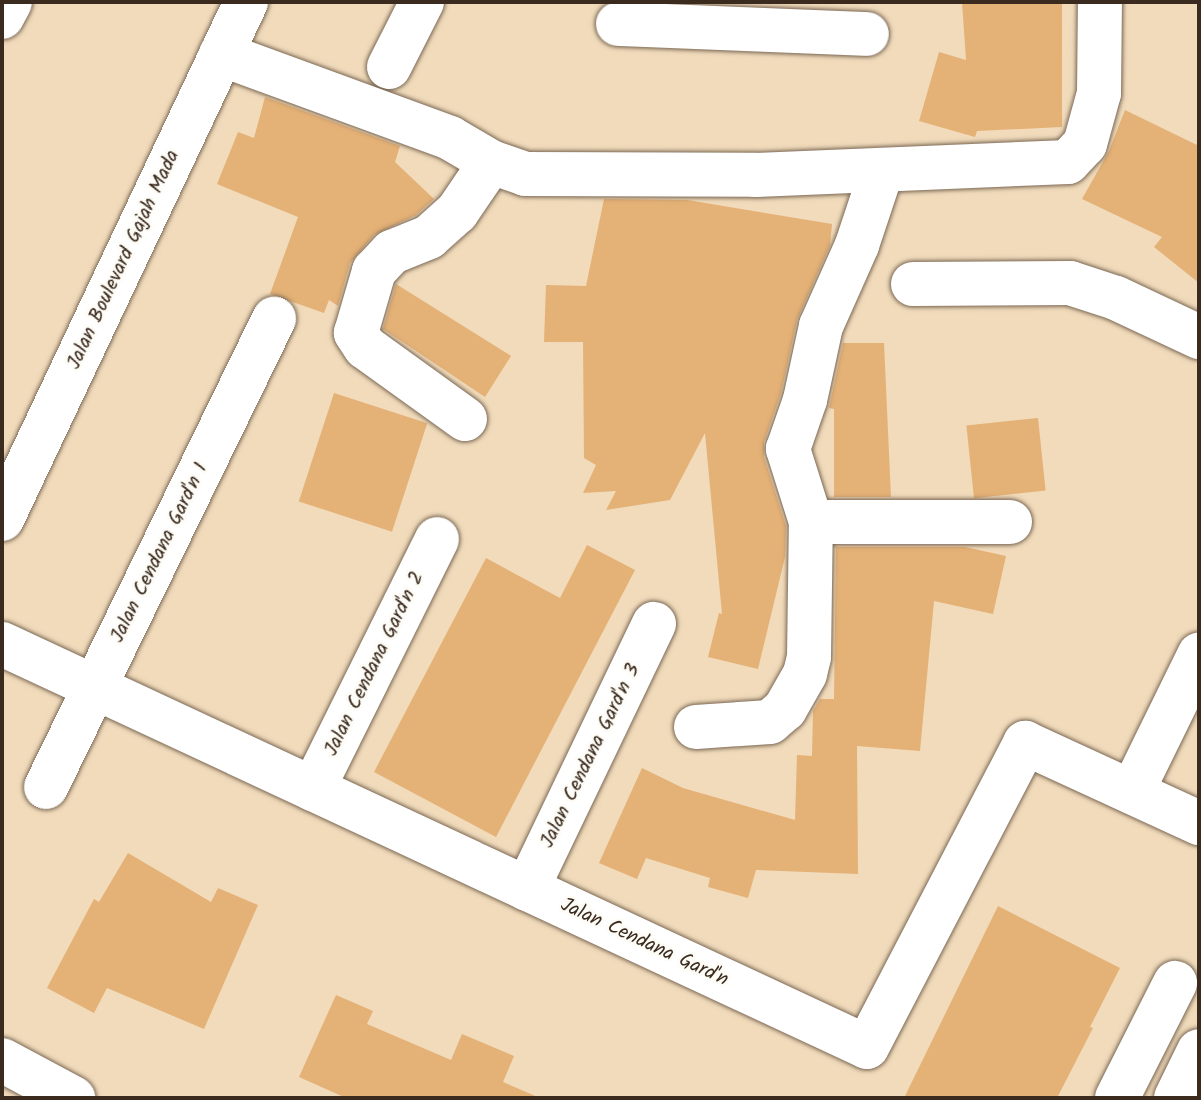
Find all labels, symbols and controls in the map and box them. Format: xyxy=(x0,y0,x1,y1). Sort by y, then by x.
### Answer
street label: Jalan Boulevard Gajah Mada xyxy=(63,147,185,373)
street label: Jalan Cendana Gard'n 1 xyxy=(106,459,214,647)
street label: Jalan Cendana Gard'n 2 xyxy=(320,568,430,760)
street label: Jalan Cendana Gard'n 3 xyxy=(536,660,646,852)
street label: Jalan Cendana Gard'n xyxy=(556,894,732,992)

